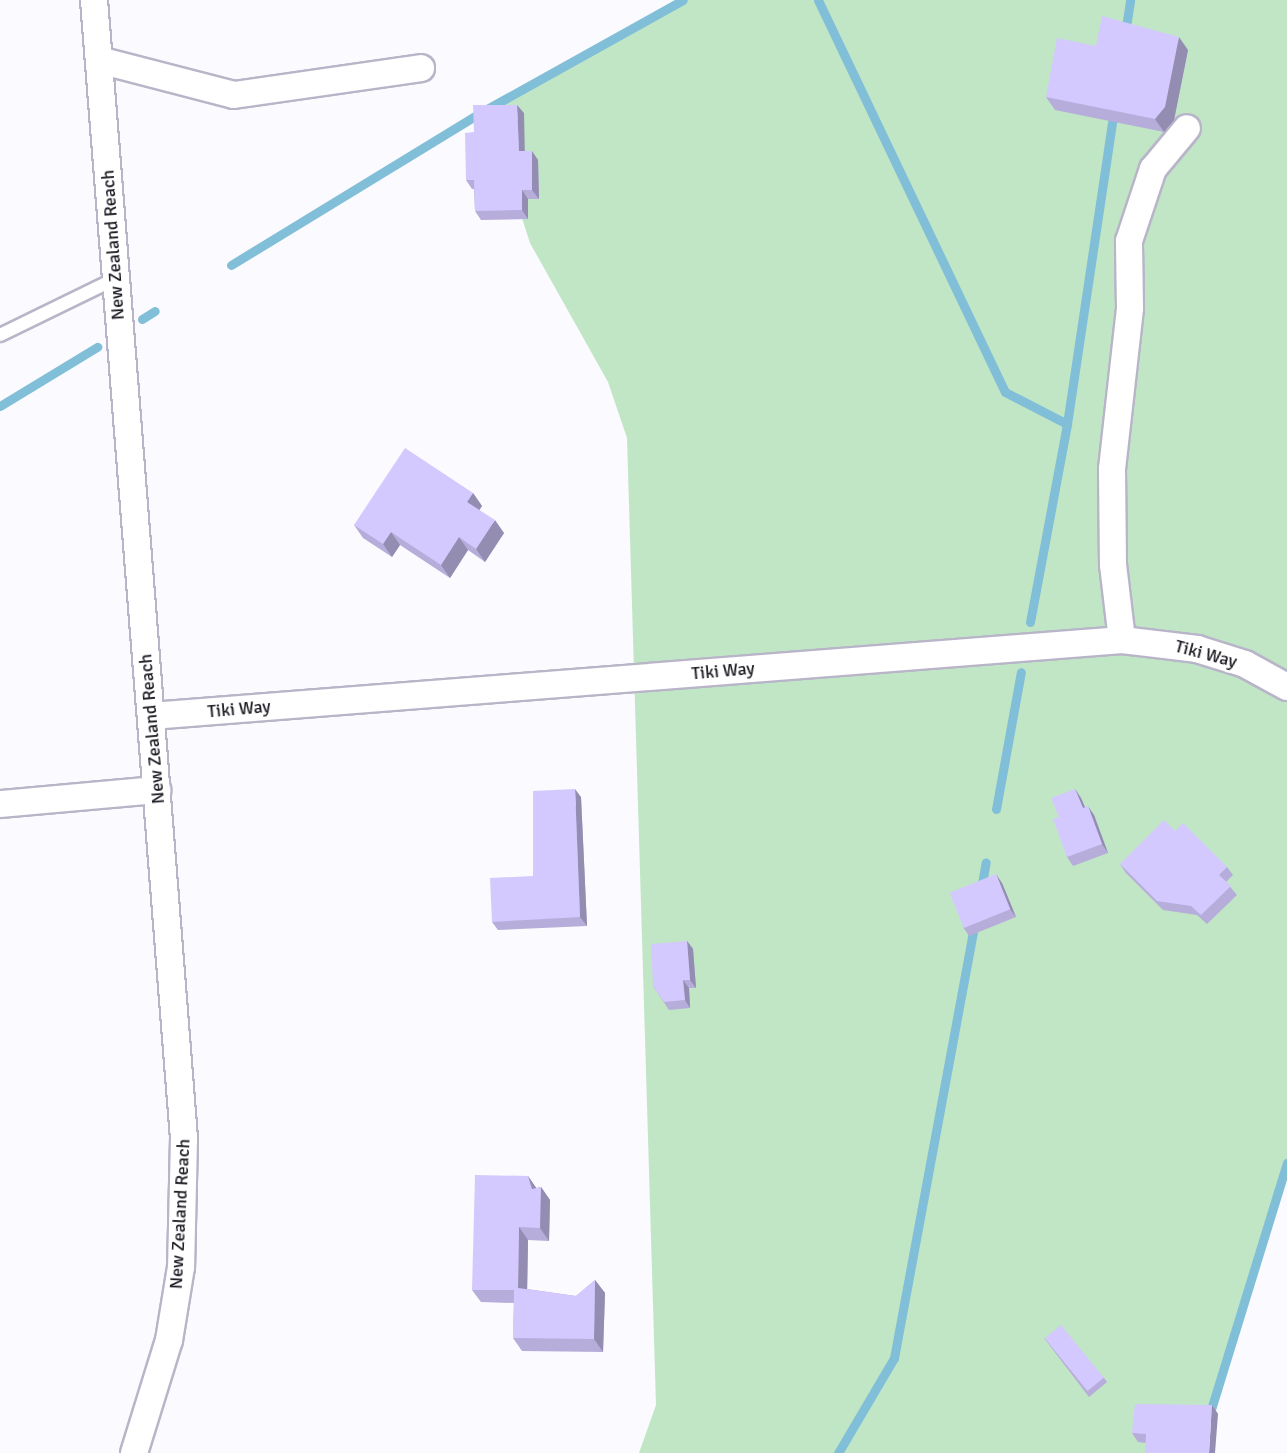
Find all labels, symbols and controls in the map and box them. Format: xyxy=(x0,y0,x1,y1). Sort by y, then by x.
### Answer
street label: New Zealand Reach xyxy=(97,169,129,321)
street label: Tiki Way xyxy=(1173,635,1239,673)
street label: New Zealand Reach xyxy=(135,653,169,805)
street label: Tiki Way xyxy=(690,657,756,685)
street label: Tiki Way xyxy=(206,695,272,723)
street label: New Zealand Reach xyxy=(165,1138,195,1290)

